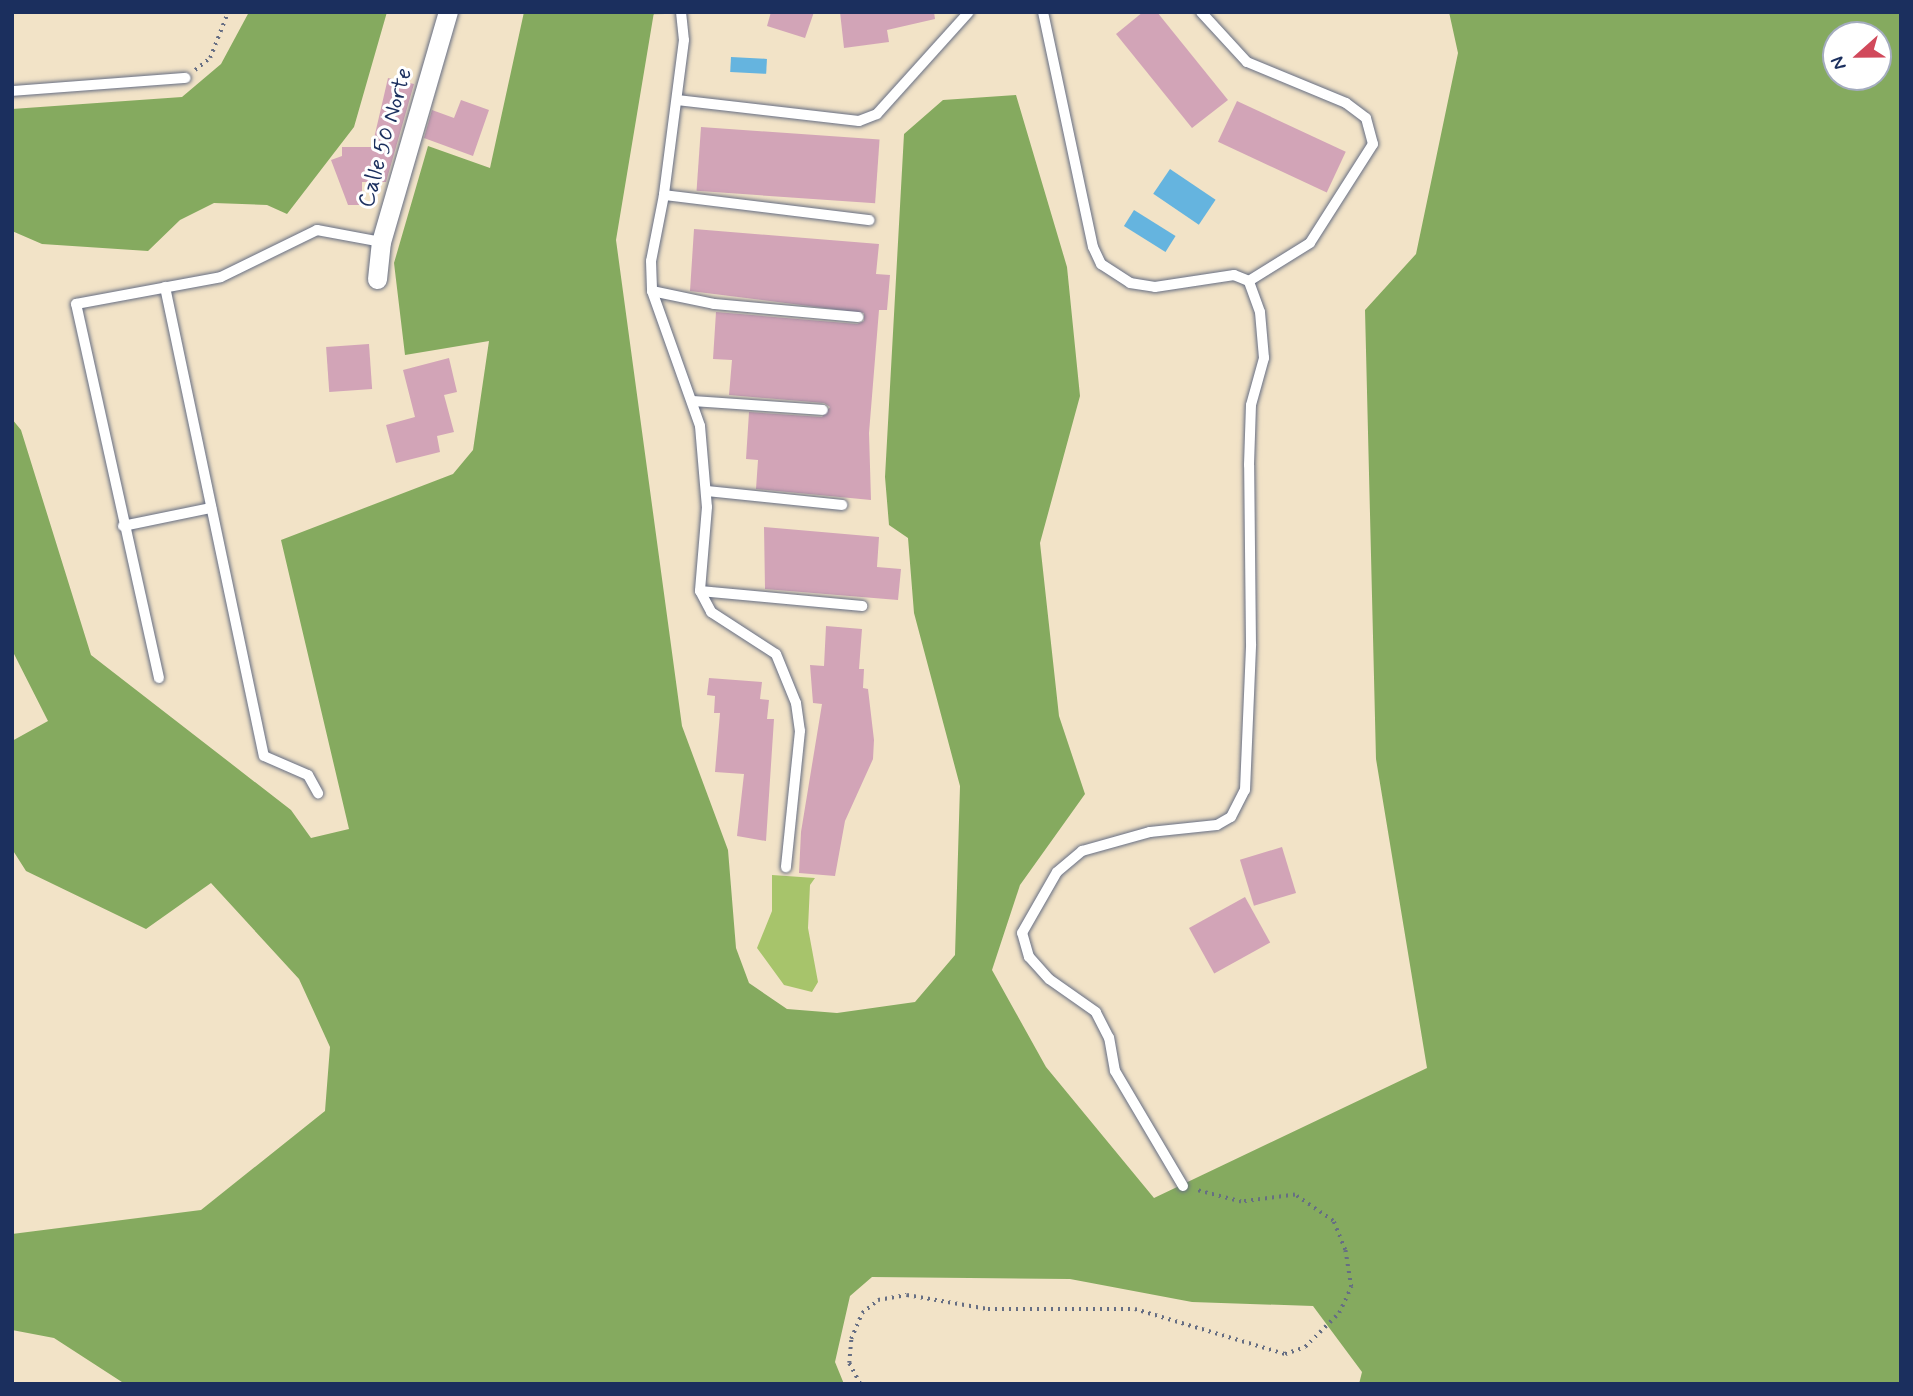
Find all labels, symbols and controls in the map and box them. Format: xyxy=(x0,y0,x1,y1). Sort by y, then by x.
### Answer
north arrow xyxy=(1822,21,1892,91)
text: N xyxy=(1825,53,1853,73)
street label: Calle 50 Norte xyxy=(353,65,419,211)

